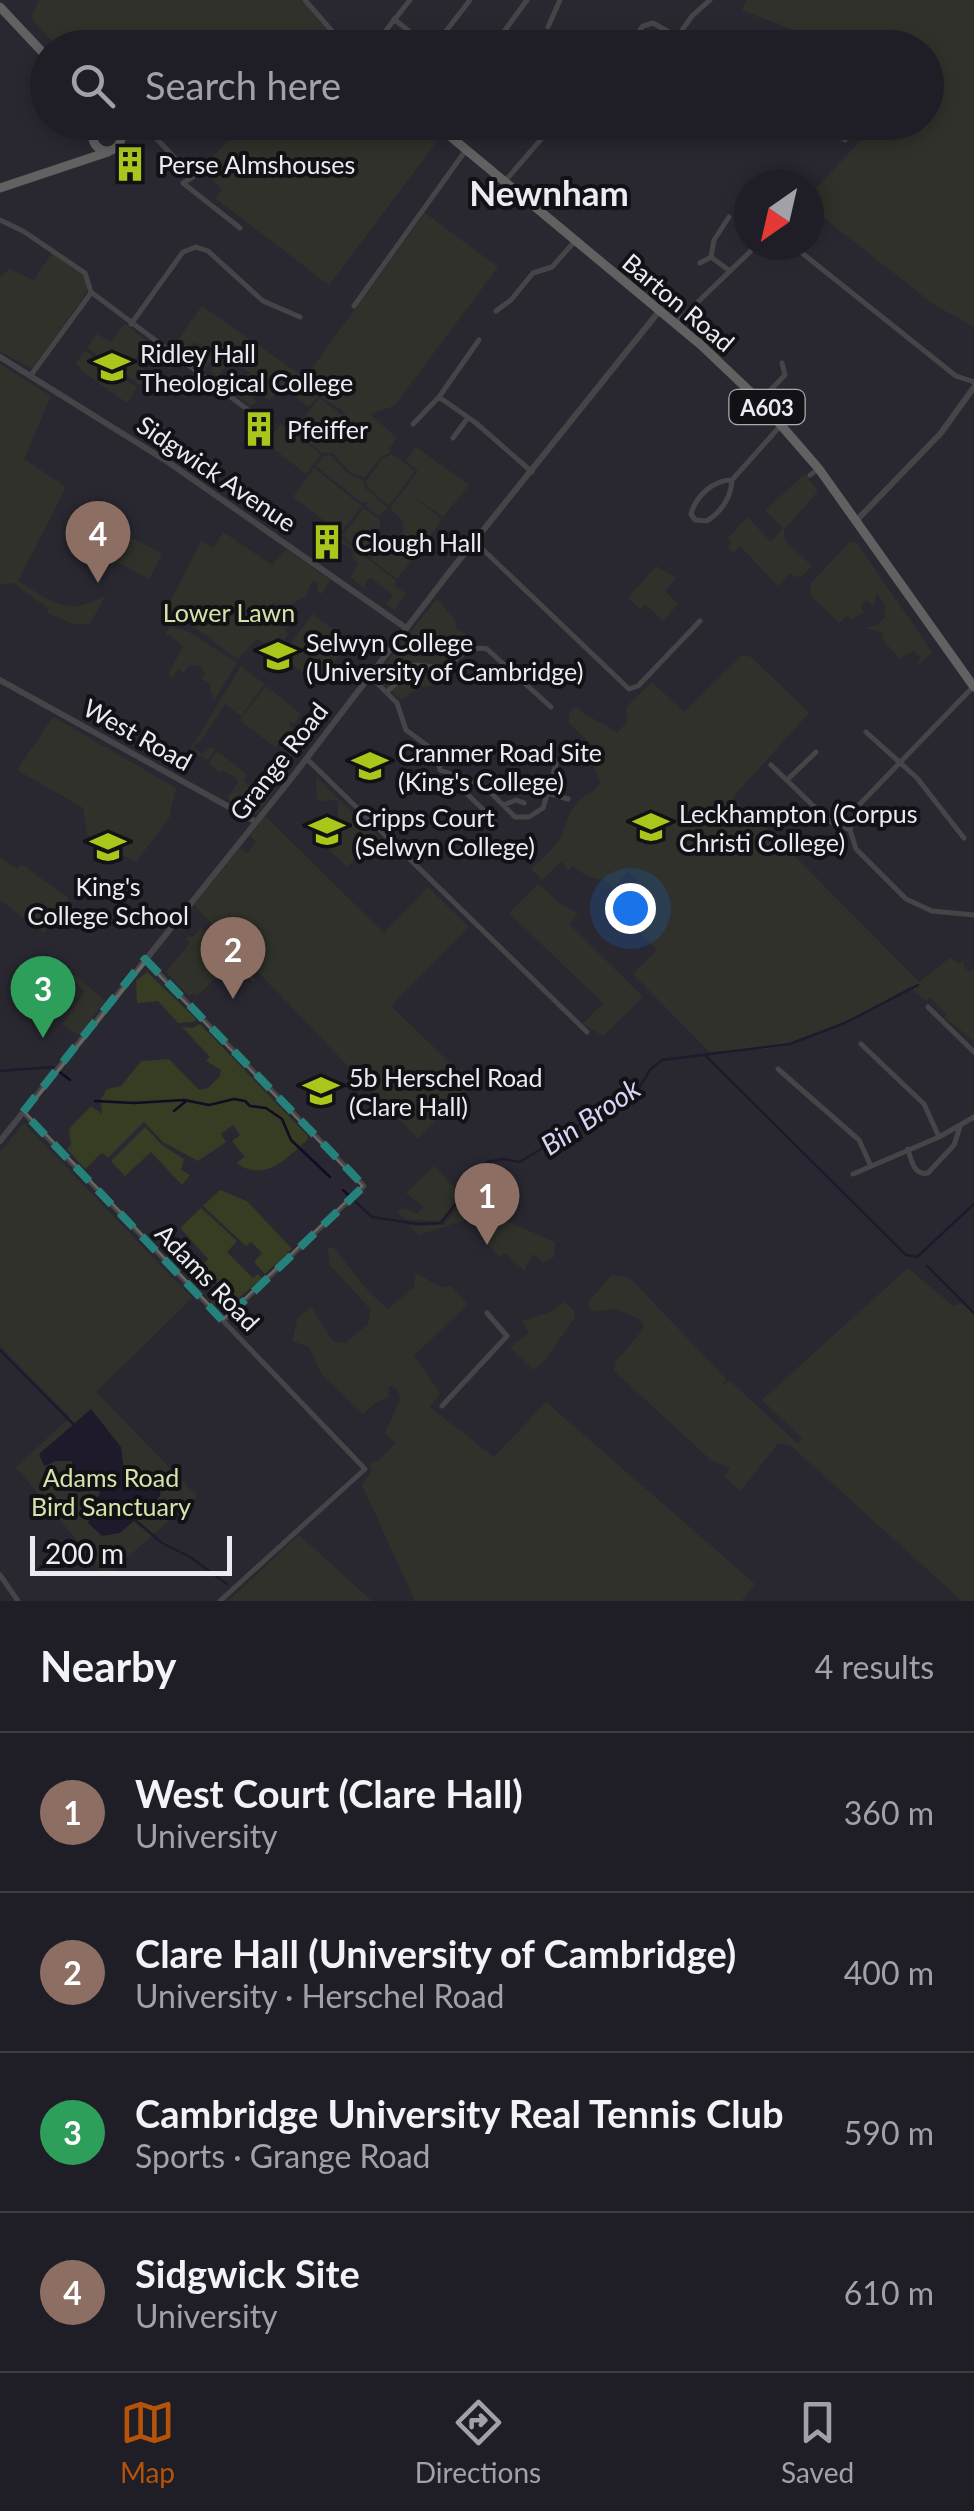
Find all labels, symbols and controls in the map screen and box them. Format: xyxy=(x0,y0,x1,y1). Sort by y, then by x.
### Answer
search box xyxy=(30,30,944,140)
icon: search xyxy=(65,58,120,113)
text: Search here xyxy=(145,62,341,108)
building icon: Perse Almshouses xyxy=(111,145,149,183)
place label: Perse Almshouses xyxy=(158,149,355,179)
north arrow xyxy=(734,170,824,260)
district label: Newnham xyxy=(469,171,629,213)
street label: Barton Road xyxy=(617,247,741,357)
place label: Ridley Hall Theological College xyxy=(140,338,353,397)
school or university icon: Ridley Hall Theological College xyxy=(93,348,131,386)
road number: A603 xyxy=(730,390,804,424)
street label: Sidgwick Avenue xyxy=(132,409,302,537)
building icon: Pfeiffer xyxy=(240,410,278,448)
place label: Pfeiffer xyxy=(287,414,368,444)
pin: 4 xyxy=(66,500,130,583)
building icon: Clough Hall xyxy=(308,523,346,561)
place label: Clough Hall xyxy=(355,527,482,557)
park label: Lower Lawn xyxy=(163,597,295,627)
place label: Selwyn College (University of Cambridge) xyxy=(306,627,583,686)
school or university icon: Selwyn College (University of Cambridge) xyxy=(259,637,297,675)
street label: West Road xyxy=(79,692,197,776)
street label: Grange Road xyxy=(223,696,333,826)
place label: Cranmer Road Site (King's College) xyxy=(398,737,602,796)
school or university icon: Cranmer Road Site (King's College) xyxy=(351,747,389,785)
place label: Leckhampton (Corpus Christi College) xyxy=(679,798,918,857)
place label: Cripps Court (Selwyn College) xyxy=(355,802,535,861)
school or university icon: Leckhampton (Corpus Christi College) xyxy=(632,808,670,846)
school or university icon: Cripps Court (Selwyn College) xyxy=(308,812,346,850)
school or university icon: King's College School xyxy=(89,828,127,866)
place label: King's College School xyxy=(27,871,189,930)
your location xyxy=(605,883,656,934)
pin: 2 xyxy=(200,916,266,999)
pin: 3 xyxy=(10,956,76,1038)
place label: 5b Herschel Road (Clare Hall) xyxy=(349,1062,543,1121)
water label: Bin Brook xyxy=(534,1070,647,1162)
school or university icon: 5b Herschel Road (Clare Hall) xyxy=(302,1072,340,1110)
pin: 1 xyxy=(454,1162,520,1245)
street label: Adams Road xyxy=(150,1218,266,1336)
park label: Adams Road Bird Sanctuary xyxy=(31,1462,191,1521)
scale bar xyxy=(30,1531,232,1576)
text: 200 m xyxy=(45,1536,124,1570)
text: Nearby xyxy=(40,1641,177,1691)
text: 4 results xyxy=(815,1647,934,1686)
text: West Court (Clare Hall) xyxy=(135,1770,523,1816)
text: 1 xyxy=(63,1793,82,1832)
text: 360 m xyxy=(844,1793,934,1832)
text: University xyxy=(135,1816,278,1855)
text: Clare Hall (University of Cambridge) xyxy=(135,1930,736,1976)
text: 2 xyxy=(63,1953,82,1992)
text: 400 m xyxy=(844,1953,934,1992)
text: University · Herschel Road xyxy=(135,1976,505,2015)
text: Cambridge University Real Tennis Club xyxy=(135,2090,784,2136)
text: 3 xyxy=(63,2113,82,2152)
text: 590 m xyxy=(844,2113,934,2152)
text: Sports · Grange Road xyxy=(135,2136,431,2175)
text: Sidgwick Site xyxy=(135,2250,360,2296)
text: 4 xyxy=(63,2273,82,2312)
text: 610 m xyxy=(844,2273,934,2312)
text: University xyxy=(135,2296,278,2335)
tab: Map xyxy=(120,2395,175,2489)
tab: Directions xyxy=(415,2395,541,2489)
tab: Saved xyxy=(781,2395,854,2489)

